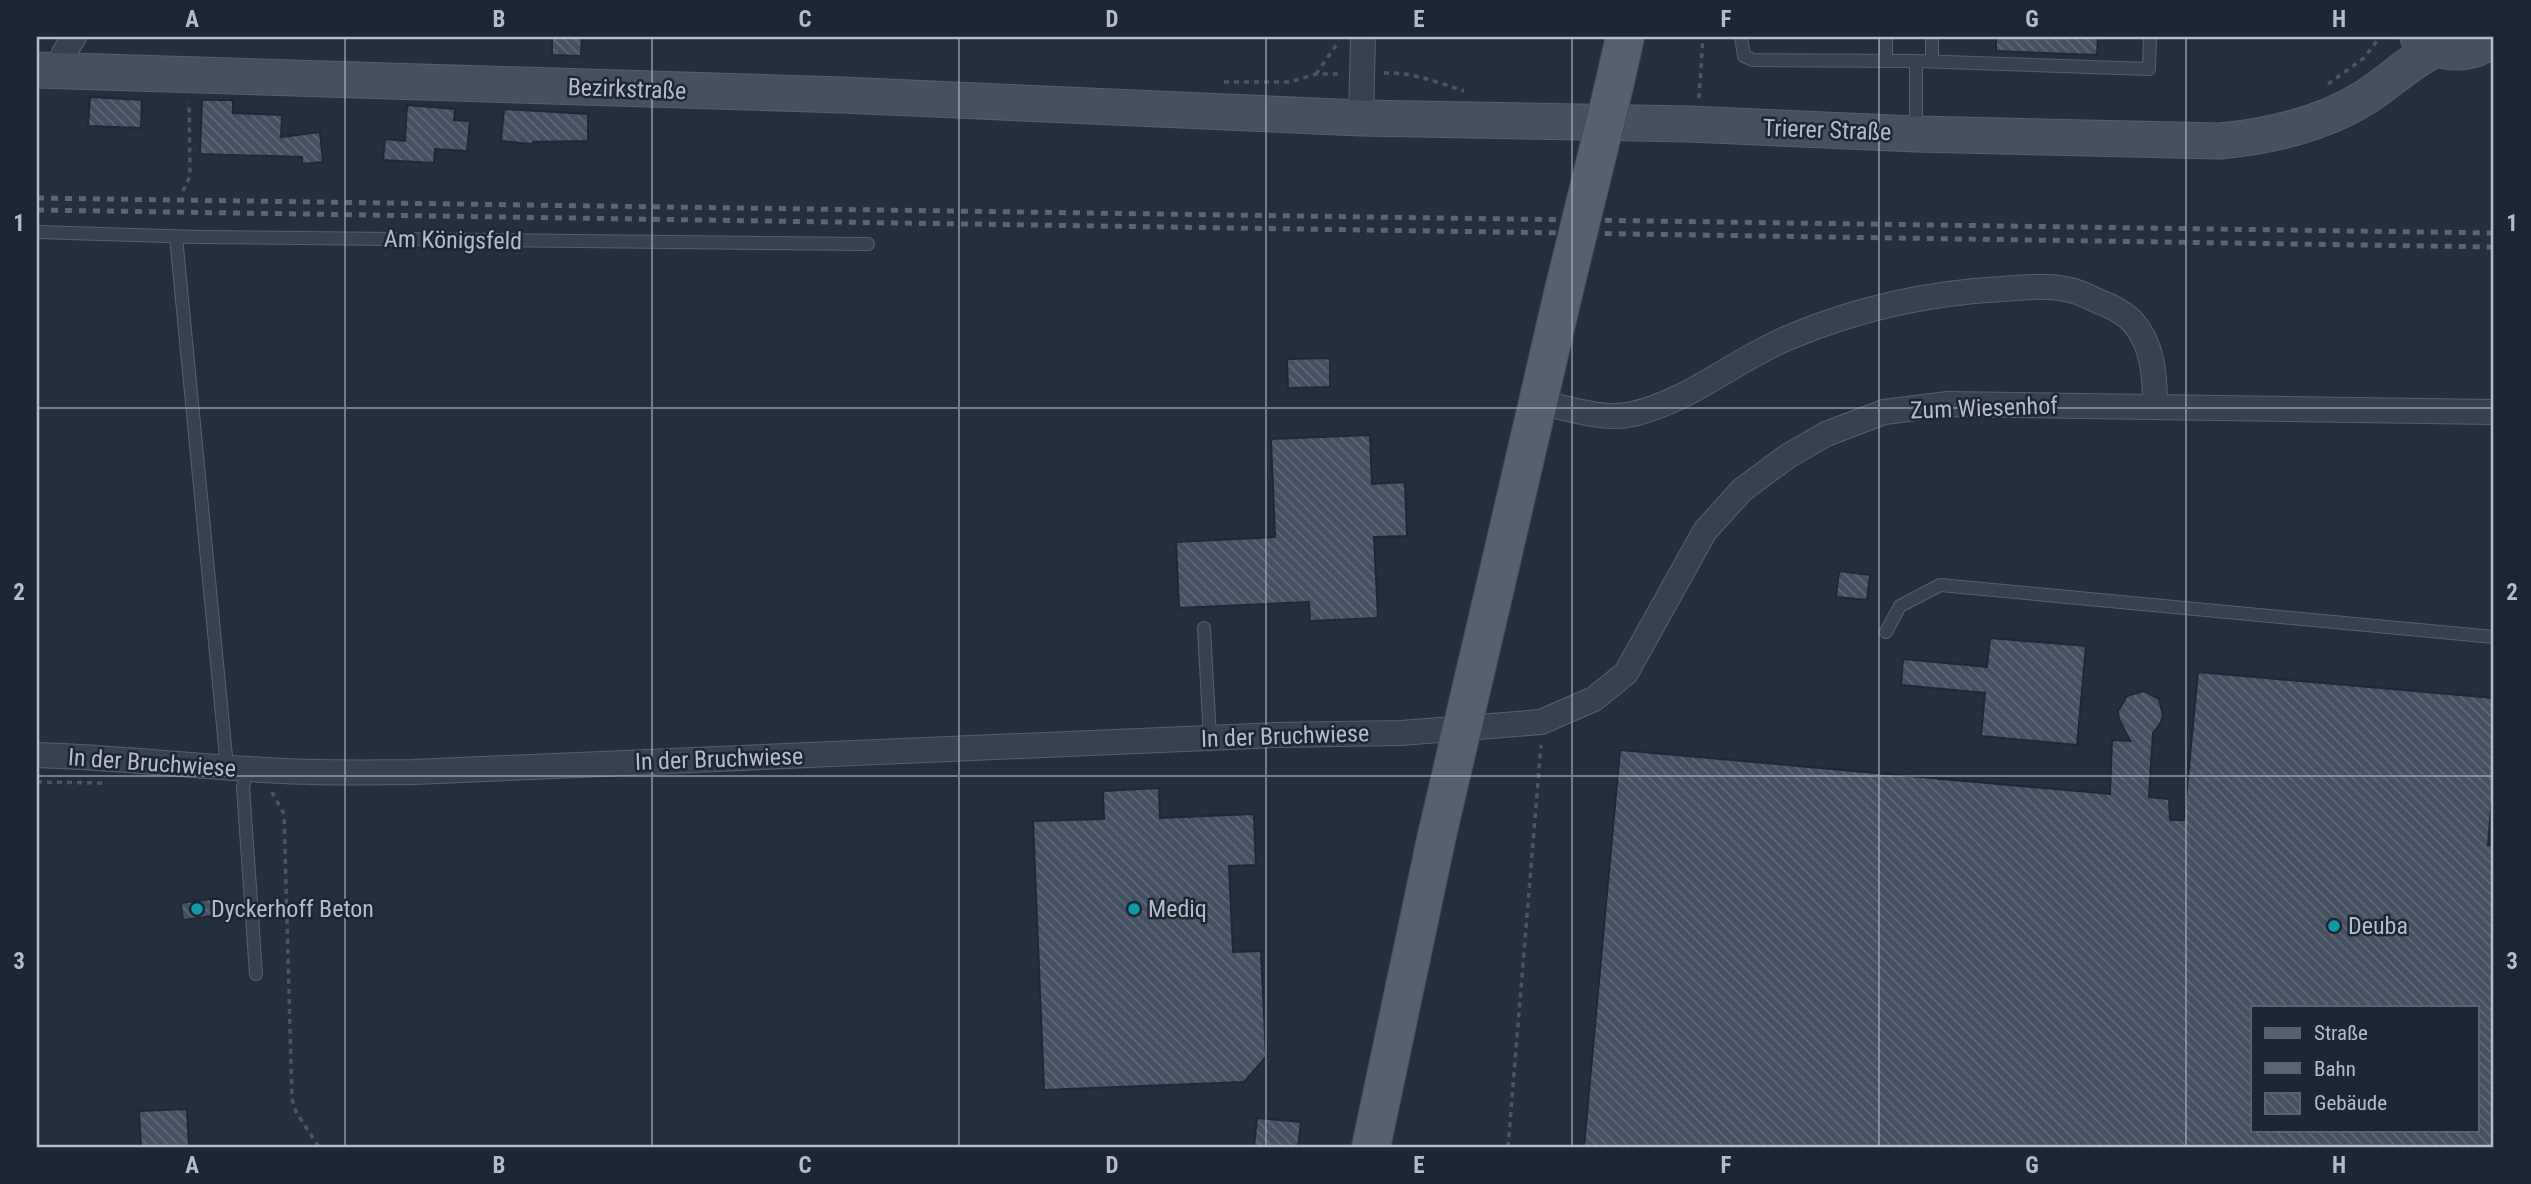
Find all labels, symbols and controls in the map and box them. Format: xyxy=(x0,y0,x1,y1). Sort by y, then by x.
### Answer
text: A xyxy=(185,6,199,33)
text: B xyxy=(493,6,505,33)
text: C xyxy=(798,6,812,33)
text: D xyxy=(1106,6,1119,33)
text: E xyxy=(1413,6,1425,33)
text: F xyxy=(1721,6,1732,33)
text: G xyxy=(2025,6,2039,33)
text: H xyxy=(2332,6,2346,33)
street label: Bezirkstraße xyxy=(567,73,687,105)
street label: Trierer Straße xyxy=(1762,114,1892,146)
text: 1 xyxy=(13,210,25,237)
text: 1 xyxy=(2506,210,2518,237)
street label: Am Königsfeld xyxy=(384,225,522,255)
street label: Zum Wiesenhof xyxy=(1910,391,2059,425)
text: 2 xyxy=(13,579,25,606)
text: 2 xyxy=(2506,579,2518,606)
street label: In der Bruchwiese xyxy=(1200,719,1370,753)
street label: In der Bruchwiese xyxy=(634,742,804,776)
street label: In der Bruchwiese xyxy=(67,743,237,783)
place label: Dyckerhoff Beton xyxy=(211,895,374,923)
place label: Mediq xyxy=(1148,895,1207,923)
marker: Dyckerhoff Beton xyxy=(189,901,205,917)
marker: Mediq xyxy=(1126,901,1142,917)
place label: Deuba xyxy=(2348,912,2408,940)
marker: Deuba xyxy=(2326,918,2342,934)
text: 3 xyxy=(13,948,25,975)
text: 3 xyxy=(2506,948,2518,975)
legend xyxy=(2251,1006,2478,1132)
text: Straße xyxy=(2314,1021,2368,1045)
text: Bahn xyxy=(2314,1057,2356,1081)
text: Gebäude xyxy=(2314,1091,2387,1115)
text: A xyxy=(185,1152,199,1179)
text: B xyxy=(493,1152,505,1179)
text: C xyxy=(798,1152,812,1179)
text: D xyxy=(1106,1152,1119,1179)
text: E xyxy=(1413,1152,1425,1179)
text: F xyxy=(1721,1152,1732,1179)
text: G xyxy=(2025,1152,2039,1179)
text: H xyxy=(2332,1152,2346,1179)

